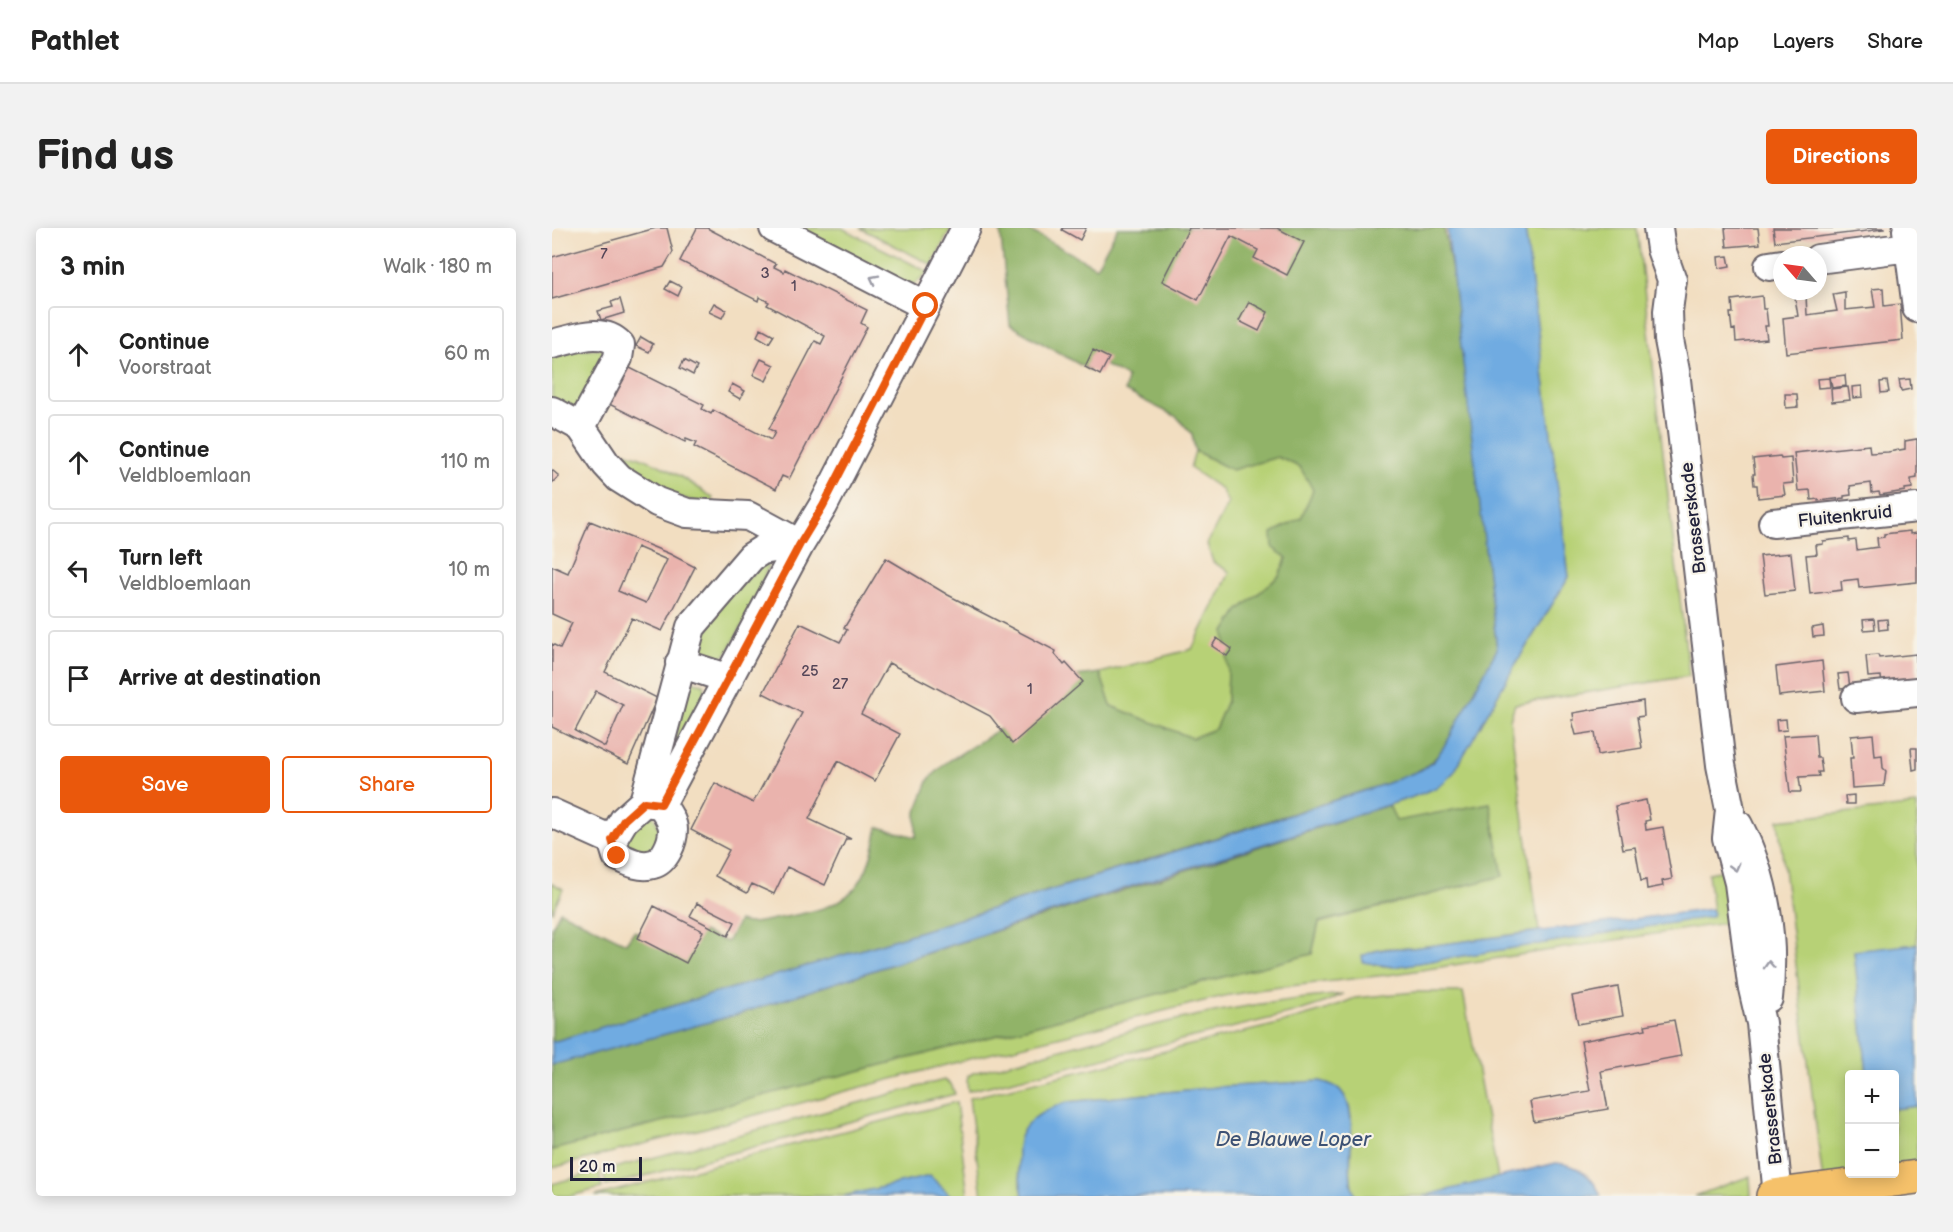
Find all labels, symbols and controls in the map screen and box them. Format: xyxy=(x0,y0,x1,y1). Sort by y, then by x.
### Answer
text: Pathlet xyxy=(30,25,119,58)
text: Map xyxy=(1697,29,1739,54)
text: Layers xyxy=(1772,29,1834,54)
text: Share xyxy=(1867,29,1923,54)
button: Directions xyxy=(1766,129,1917,184)
text: Find us xyxy=(36,131,174,182)
house number: 7 xyxy=(600,245,608,264)
north arrow xyxy=(1773,246,1827,300)
text: 3 min xyxy=(60,252,125,283)
text: Walk · 180 m xyxy=(383,255,492,279)
house number: 3 xyxy=(760,264,770,283)
one-way arrow xyxy=(869,275,880,287)
house number: 1 xyxy=(791,277,797,296)
route start xyxy=(912,292,938,318)
text: Continue xyxy=(119,329,209,356)
icon: ahead xyxy=(62,338,95,371)
text: 60 m xyxy=(444,342,490,366)
text: Voorstraat xyxy=(119,356,211,380)
text: Continue xyxy=(119,437,209,464)
icon: ahead xyxy=(62,446,95,479)
text: 110 m xyxy=(441,450,490,474)
street label: Brasserskade xyxy=(1676,461,1711,575)
text: Veldbloemlaan xyxy=(119,464,251,488)
street label: Fluitenkruid xyxy=(1797,501,1893,532)
text: Turn left xyxy=(119,545,203,572)
icon: left xyxy=(62,554,95,587)
text: 10 m xyxy=(449,558,490,582)
text: Veldbloemlaan xyxy=(119,572,251,596)
icon: arrive xyxy=(62,662,95,695)
house number: 25 xyxy=(801,662,819,681)
text: Arrive at destination xyxy=(119,665,321,692)
house number: 27 xyxy=(832,675,849,694)
house number: 1 xyxy=(1027,680,1033,699)
button: Save xyxy=(60,756,270,813)
button: Share xyxy=(282,756,492,813)
route end xyxy=(603,842,629,868)
one-way arrow xyxy=(1728,861,1740,872)
one-way arrow xyxy=(1763,961,1776,970)
street label: Brasserskade xyxy=(1754,1052,1787,1166)
map controls xyxy=(1845,1070,1899,1178)
button: + xyxy=(1845,1070,1899,1124)
button: − xyxy=(1845,1124,1899,1178)
water label: De Blauwe Loper xyxy=(1215,1128,1372,1152)
scale bar xyxy=(570,1154,642,1182)
text: 20 m xyxy=(579,1158,615,1177)

